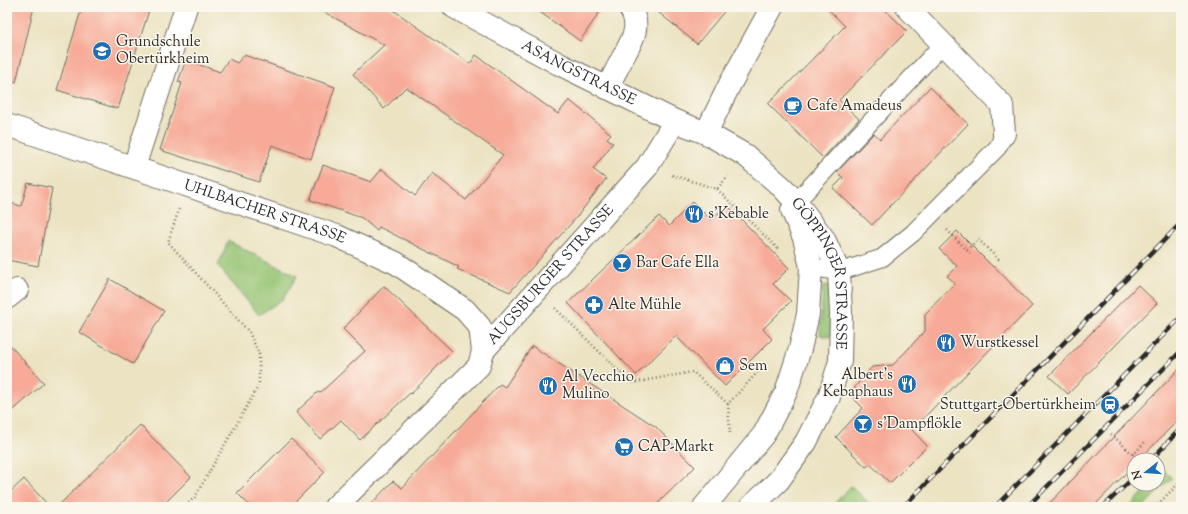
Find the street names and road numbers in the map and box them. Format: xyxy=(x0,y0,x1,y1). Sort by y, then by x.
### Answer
street label: ASANGSTRASSE xyxy=(517,35,640,111)
street label: UHLBACHER STRASSE xyxy=(181,175,349,249)
street label: GÖPPINGER STRASSE xyxy=(786,193,852,350)
street label: AUGSBURGER STRASSE xyxy=(483,200,619,350)

